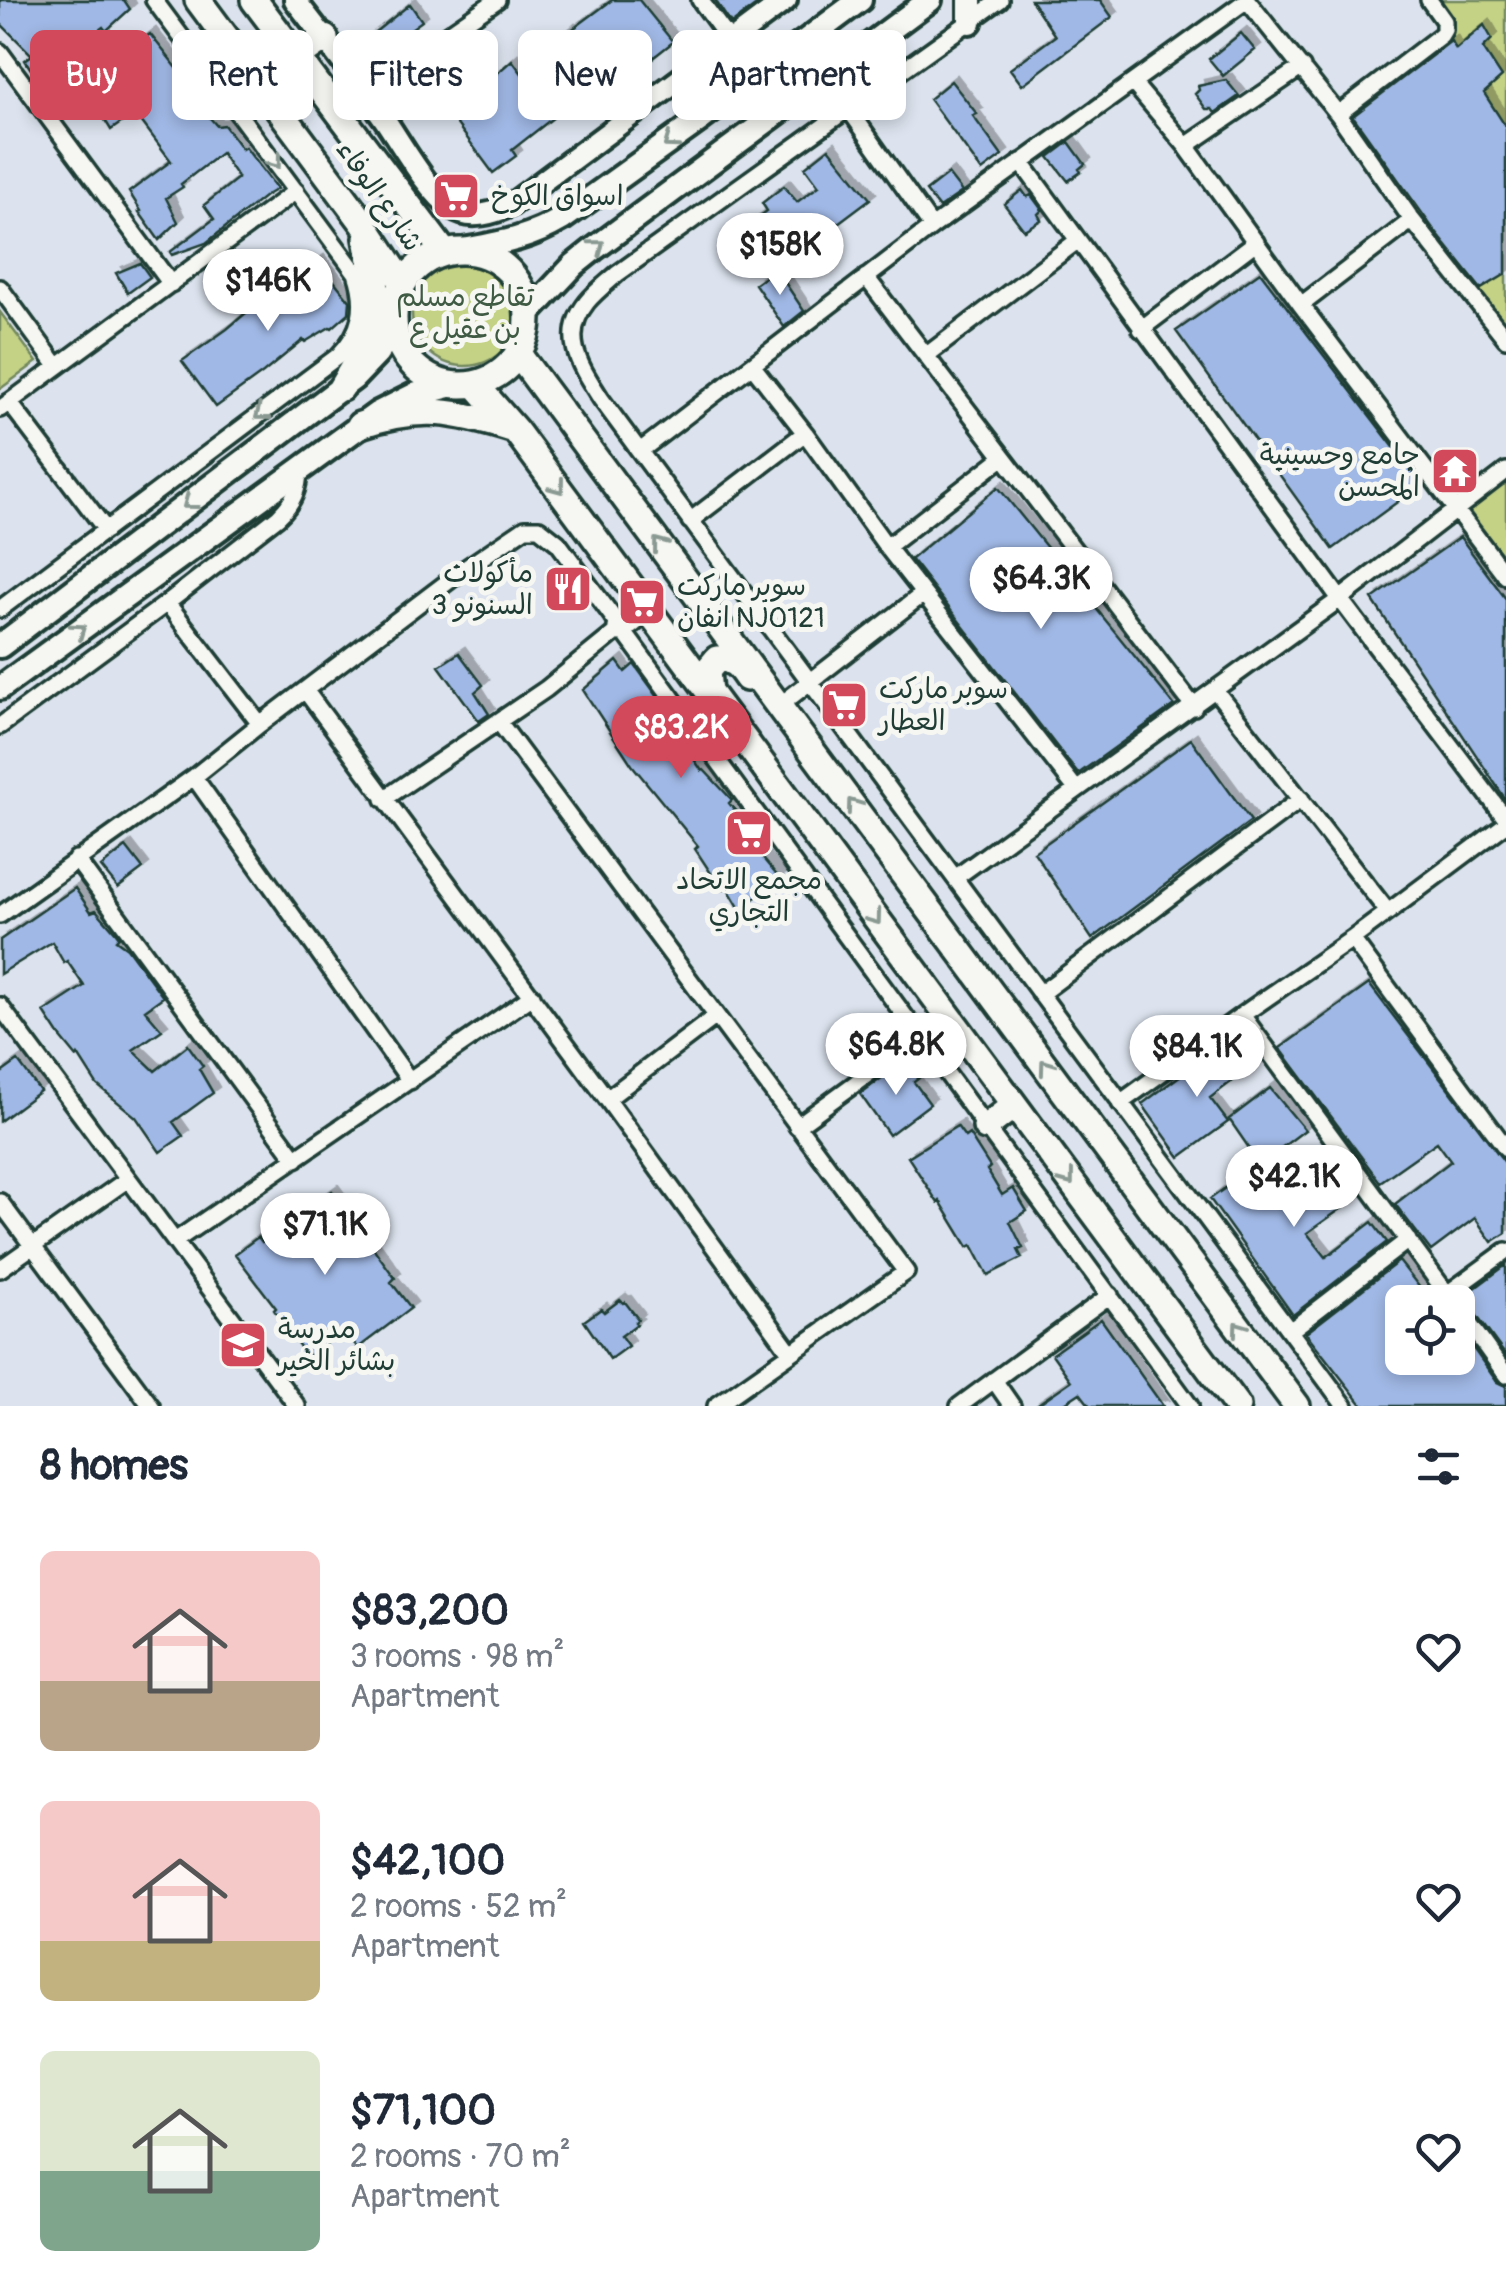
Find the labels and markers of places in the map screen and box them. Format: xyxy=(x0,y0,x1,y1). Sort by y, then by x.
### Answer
supermarket icon: اسواق الكوخ xyxy=(430,170,482,222)
place label: اسواق الكوخ xyxy=(491,179,623,214)
pin: $158K xyxy=(710,213,850,298)
pin: $146K xyxy=(198,249,338,334)
place label: جامع وحسينية المحسن xyxy=(1260,438,1420,505)
temple icon: جامع وحسينية المحسن xyxy=(1429,445,1481,497)
pin: $64.3K xyxy=(960,547,1122,632)
place label: مأكولات السنونو 3 xyxy=(431,556,533,623)
restaurant icon: مأكولات السنونو 3 xyxy=(542,563,594,615)
place label: سوبر ماركت انفان NJ0121 xyxy=(677,569,825,636)
supermarket icon: سوبر ماركت انفان NJ0121 xyxy=(616,576,668,628)
place label: سوبر ماركت العطار xyxy=(877,672,1008,739)
supermarket icon: سوبر ماركت العطار xyxy=(818,679,870,731)
pin: $83.2K xyxy=(600,696,762,781)
supermarket icon: مجمع الاتحاد التجاري xyxy=(723,807,775,859)
place label: مجمع الاتحاد التجاري xyxy=(676,863,822,932)
pin: $64.8K xyxy=(815,1013,977,1098)
pin: $84.1K xyxy=(1116,1015,1278,1100)
pin: $42.1K xyxy=(1213,1145,1375,1230)
pin: $71.1K xyxy=(244,1193,406,1278)
place label: مدرسة بشائر الخير xyxy=(276,1312,395,1379)
school or university icon: مدرسة بشائر الخير xyxy=(217,1319,269,1371)

